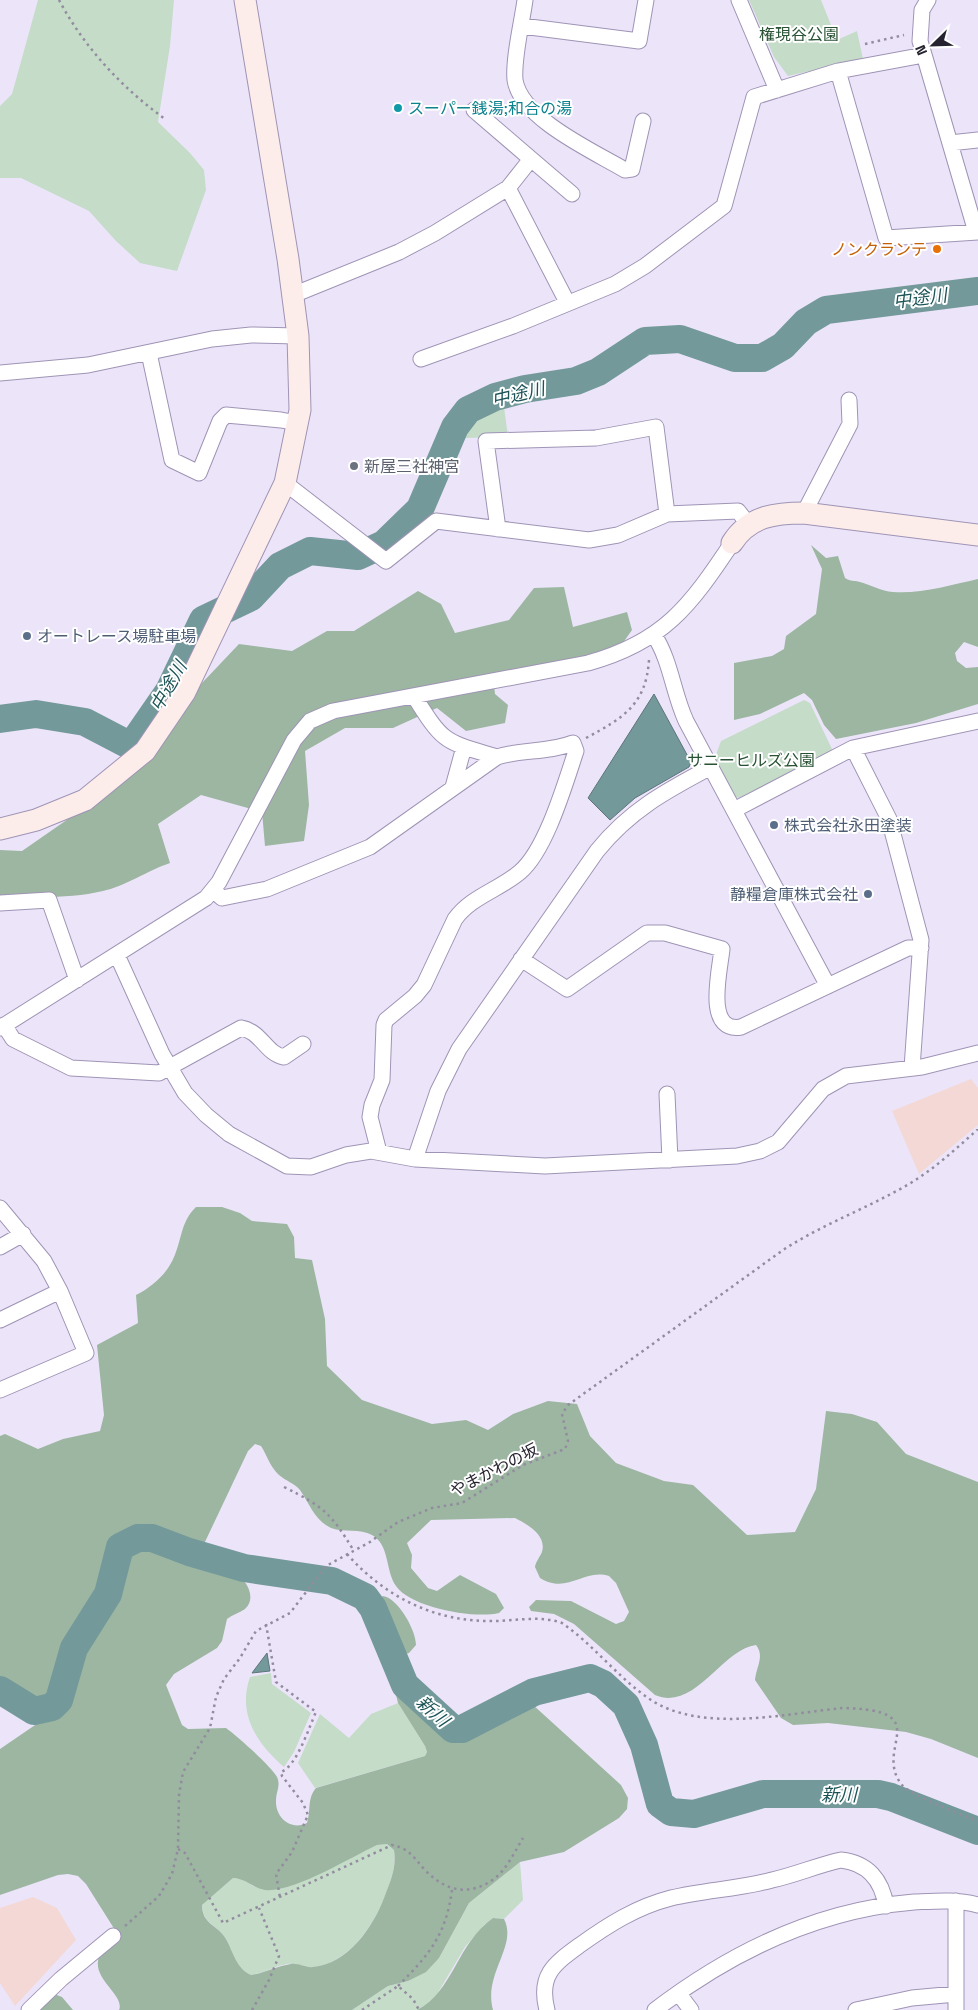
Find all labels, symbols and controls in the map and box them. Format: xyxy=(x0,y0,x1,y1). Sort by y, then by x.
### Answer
north arrow xyxy=(908,20,958,70)
park label: 権現谷公園 xyxy=(759,24,839,45)
text: N xyxy=(911,42,931,58)
place label: スーパー銭湯;和合の湯 xyxy=(408,98,572,119)
marker: スーパー銭湯;和合の湯 xyxy=(392,102,404,114)
place label: ノンクランテ xyxy=(831,239,927,260)
marker: ノンクランテ xyxy=(931,243,943,255)
water label: 中途川 xyxy=(892,283,950,313)
water label: 中途川 xyxy=(489,376,549,411)
place label: 新屋三社神宮 xyxy=(364,456,460,477)
marker: 新屋三社神宮 xyxy=(348,460,360,472)
place label: オートレース場駐車場 xyxy=(37,626,196,647)
marker: オートレース場駐車場 xyxy=(21,630,33,642)
water label: 中途川 xyxy=(145,655,192,715)
park label: サニーヒルズ公園 xyxy=(687,750,815,771)
place label: 株式会社永田塗装 xyxy=(784,815,912,836)
marker: 株式会社永田塗装 xyxy=(768,819,780,831)
place label: 静糧倉庫株式会社 xyxy=(730,884,858,905)
marker: 静糧倉庫株式会社 xyxy=(862,888,874,900)
street label: やまかわの坂 xyxy=(446,1439,542,1501)
water label: 新川 xyxy=(412,1690,456,1733)
water label: 新川 xyxy=(821,1783,859,1806)

